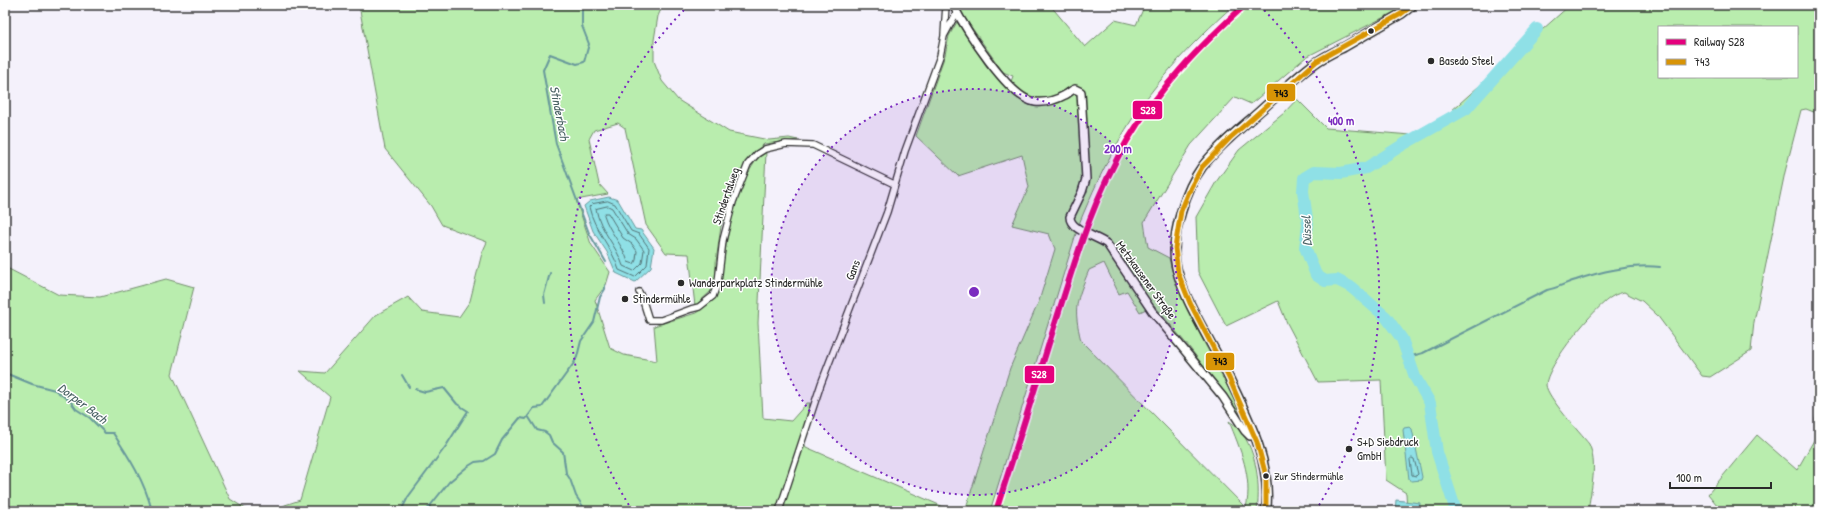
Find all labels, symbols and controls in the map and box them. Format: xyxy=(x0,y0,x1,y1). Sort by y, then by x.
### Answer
unlabelled marker xyxy=(1366,26,1376,36)
legend xyxy=(1658,26,1798,78)
text: Railway S28 xyxy=(1694,33,1744,50)
place label: Basedo Steel xyxy=(1439,52,1495,69)
text: 743 xyxy=(1694,53,1710,70)
marker: Basedo Steel xyxy=(1426,56,1436,66)
line badge: 743 xyxy=(1266,83,1296,102)
water label: Stinderbach xyxy=(546,84,574,143)
text: 743 xyxy=(1273,86,1288,100)
line badge: S28 xyxy=(1132,100,1163,120)
text: S28 xyxy=(1141,103,1156,117)
text: 400 m xyxy=(1328,112,1354,129)
text: 200 m xyxy=(1104,140,1132,157)
street label: Stindertalweg xyxy=(708,165,743,227)
water label: Düssel xyxy=(1296,215,1316,246)
street label: Metzkausener Straße xyxy=(1112,237,1181,322)
street label: Gans xyxy=(841,257,864,282)
place label: Wanderparkplatz Stindermühle xyxy=(689,274,823,291)
marker: Wanderparkplatz Stindermühle xyxy=(676,278,686,288)
centre of rings xyxy=(967,285,981,299)
place label: Stindermühle xyxy=(633,290,691,307)
marker: Stindermühle xyxy=(620,294,630,304)
line badge: 743 xyxy=(1205,352,1235,371)
text: 743 xyxy=(1212,354,1227,368)
line badge: S28 xyxy=(1024,365,1055,384)
text: S28 xyxy=(1032,367,1047,381)
water label: Dorper Bach xyxy=(54,379,113,429)
place label: S+D Siebdruck GmbH xyxy=(1357,433,1418,464)
marker: S+D Siebdruck GmbH xyxy=(1344,444,1354,454)
scale bar xyxy=(1670,464,1771,490)
place label: Zur Stindermühle xyxy=(1274,469,1344,483)
text: 100 m xyxy=(1676,469,1702,486)
marker: Zur Stindermühle xyxy=(1261,471,1271,481)

